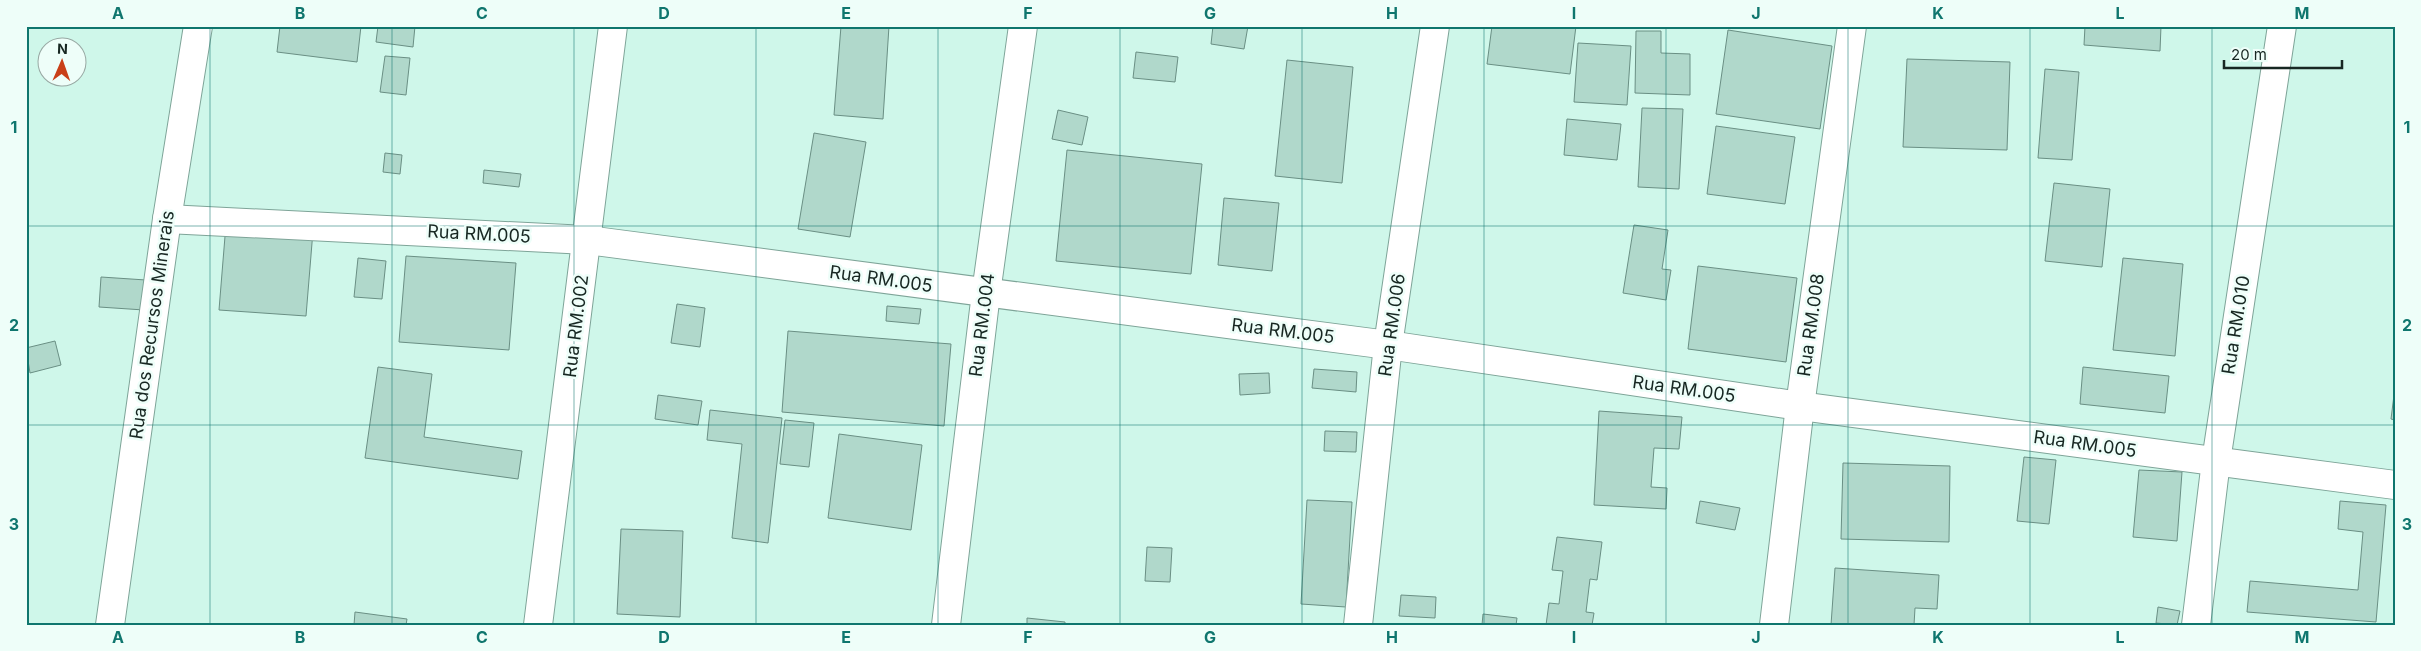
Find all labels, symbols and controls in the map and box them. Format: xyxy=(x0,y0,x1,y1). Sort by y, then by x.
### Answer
text: A xyxy=(112,3,124,23)
text: B xyxy=(295,3,305,23)
text: C xyxy=(476,3,488,23)
text: D xyxy=(658,3,670,23)
text: E xyxy=(841,3,851,23)
text: F xyxy=(1023,3,1033,23)
text: G xyxy=(1204,3,1216,23)
text: H xyxy=(1386,3,1398,23)
text: I xyxy=(1572,3,1576,23)
text: J xyxy=(1751,3,1761,23)
text: K xyxy=(1932,3,1944,23)
text: L xyxy=(2115,3,2125,23)
text: M xyxy=(2295,3,2309,23)
north arrow xyxy=(38,38,88,88)
scale bar xyxy=(2224,38,2341,70)
text: N xyxy=(57,40,68,57)
text: 20 m xyxy=(2231,45,2267,64)
text: 1 xyxy=(11,117,17,137)
text: 1 xyxy=(2404,117,2410,137)
street label: Rua dos Recursos Minerais xyxy=(125,209,178,441)
street label: Rua RM.005 xyxy=(427,220,531,247)
street label: Rua RM.005 xyxy=(828,261,934,296)
street label: Rua RM.004 xyxy=(965,272,998,378)
street label: Rua RM.006 xyxy=(1374,272,1409,378)
street label: Rua RM.008 xyxy=(1793,272,1828,378)
street label: Rua RM.002 xyxy=(559,273,592,379)
street label: Rua RM.010 xyxy=(2217,274,2254,376)
street label: Rua RM.005 xyxy=(1230,314,1336,347)
text: 2 xyxy=(9,315,19,335)
text: 2 xyxy=(2402,315,2412,335)
street label: Rua RM.005 xyxy=(1631,371,1737,406)
street label: Rua RM.005 xyxy=(2032,426,2138,461)
text: 3 xyxy=(9,514,19,534)
text: 3 xyxy=(2402,514,2412,534)
text: A xyxy=(112,627,124,647)
text: B xyxy=(295,627,305,647)
text: C xyxy=(476,627,488,647)
text: D xyxy=(658,627,670,647)
text: E xyxy=(841,627,851,647)
text: F xyxy=(1023,627,1033,647)
text: G xyxy=(1204,627,1216,647)
text: H xyxy=(1386,627,1398,647)
text: I xyxy=(1572,627,1576,647)
text: J xyxy=(1751,627,1761,647)
text: K xyxy=(1932,627,1944,647)
text: L xyxy=(2115,627,2125,647)
text: M xyxy=(2295,627,2309,647)

